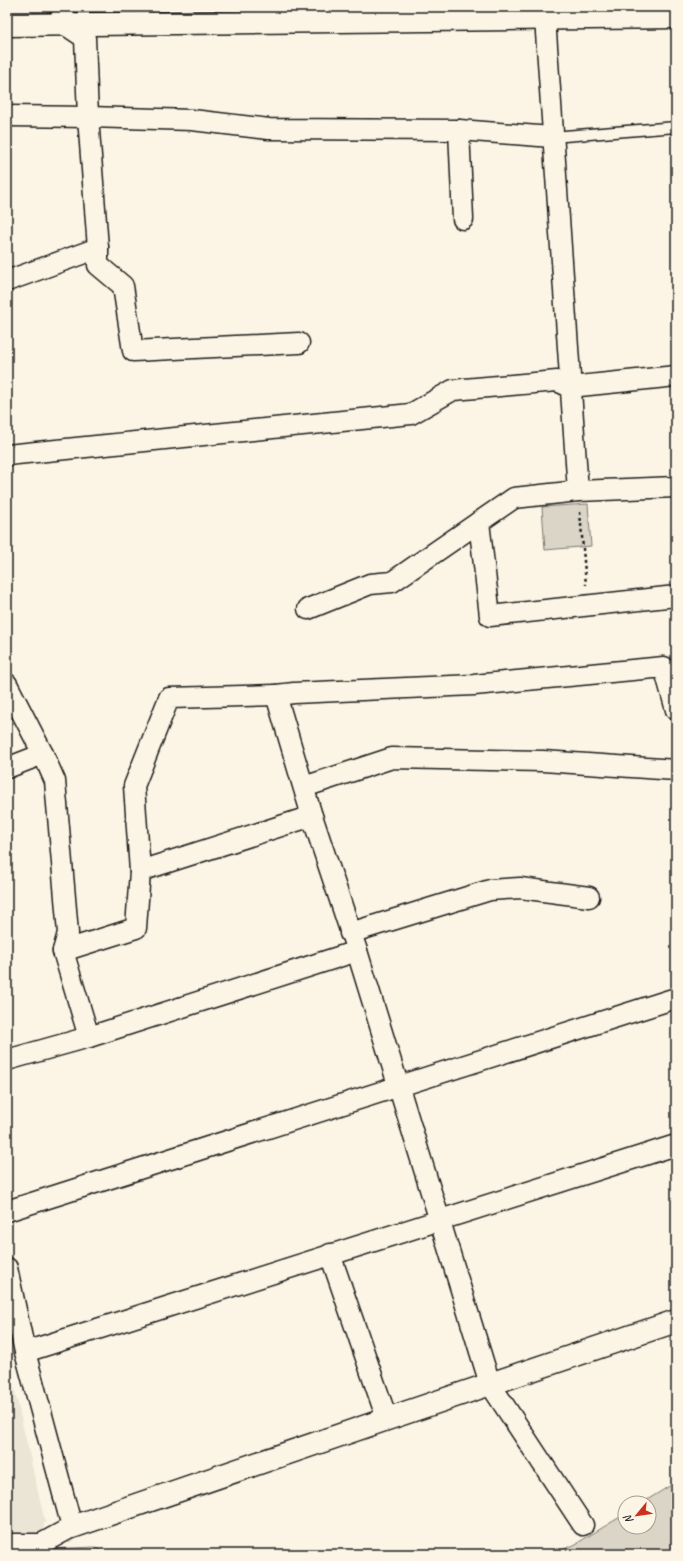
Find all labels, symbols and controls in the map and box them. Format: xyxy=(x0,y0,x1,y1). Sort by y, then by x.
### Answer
north arrow xyxy=(617,1495,657,1535)
text: N xyxy=(619,1512,636,1526)

